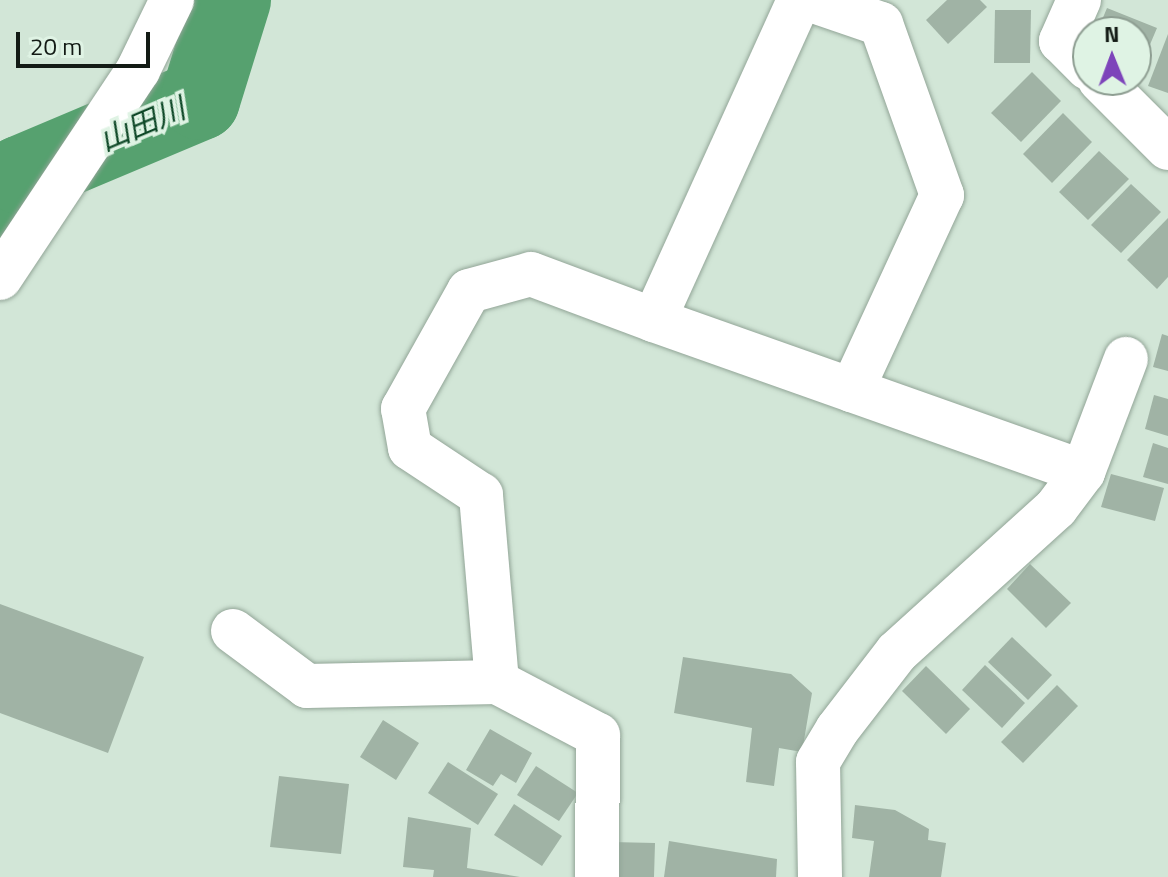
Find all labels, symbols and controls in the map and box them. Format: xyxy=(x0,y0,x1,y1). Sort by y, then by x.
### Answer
scale bar xyxy=(20,16,154,66)
north arrow xyxy=(1072,16,1152,96)
text: N xyxy=(1104,17,1120,51)
text: 20 m xyxy=(30,28,82,64)
water label: 山田川 xyxy=(94,90,190,158)

